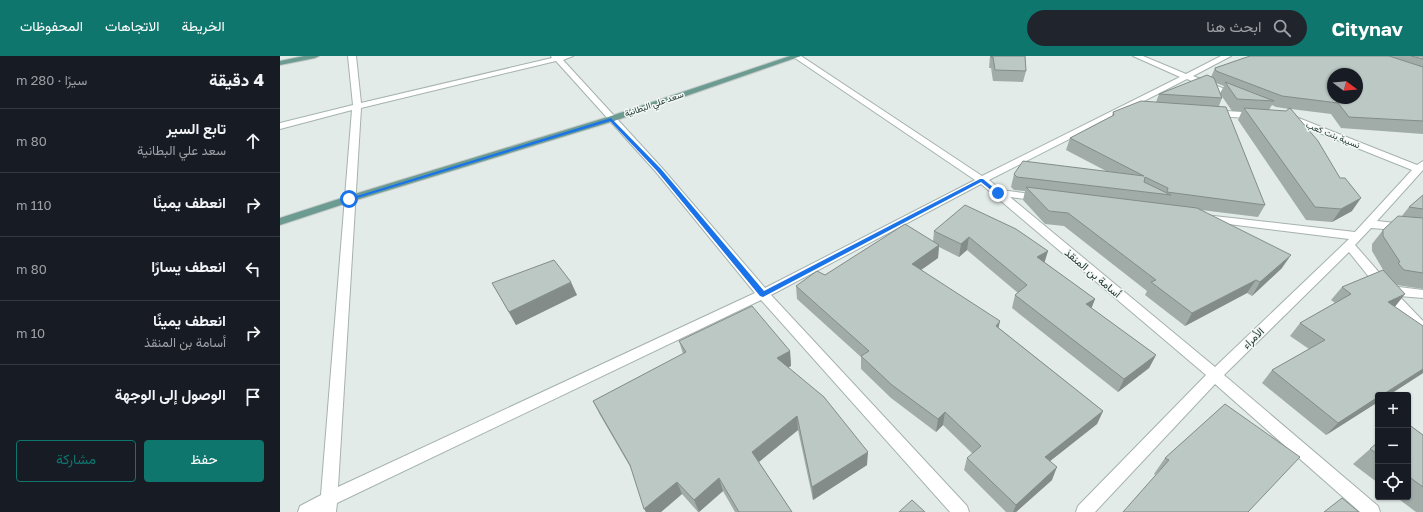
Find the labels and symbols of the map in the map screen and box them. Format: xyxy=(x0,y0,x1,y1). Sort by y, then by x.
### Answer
north arrow xyxy=(1327,68,1363,104)
street label: سعد علي البطانية xyxy=(623,88,685,121)
street label: نسيبة بنت كعب xyxy=(1305,119,1362,151)
route end xyxy=(989,184,1007,202)
route start xyxy=(340,190,358,208)
street label: أسامة بن المنقذ xyxy=(1062,245,1124,301)
street label: الأمراء xyxy=(1239,324,1267,352)

